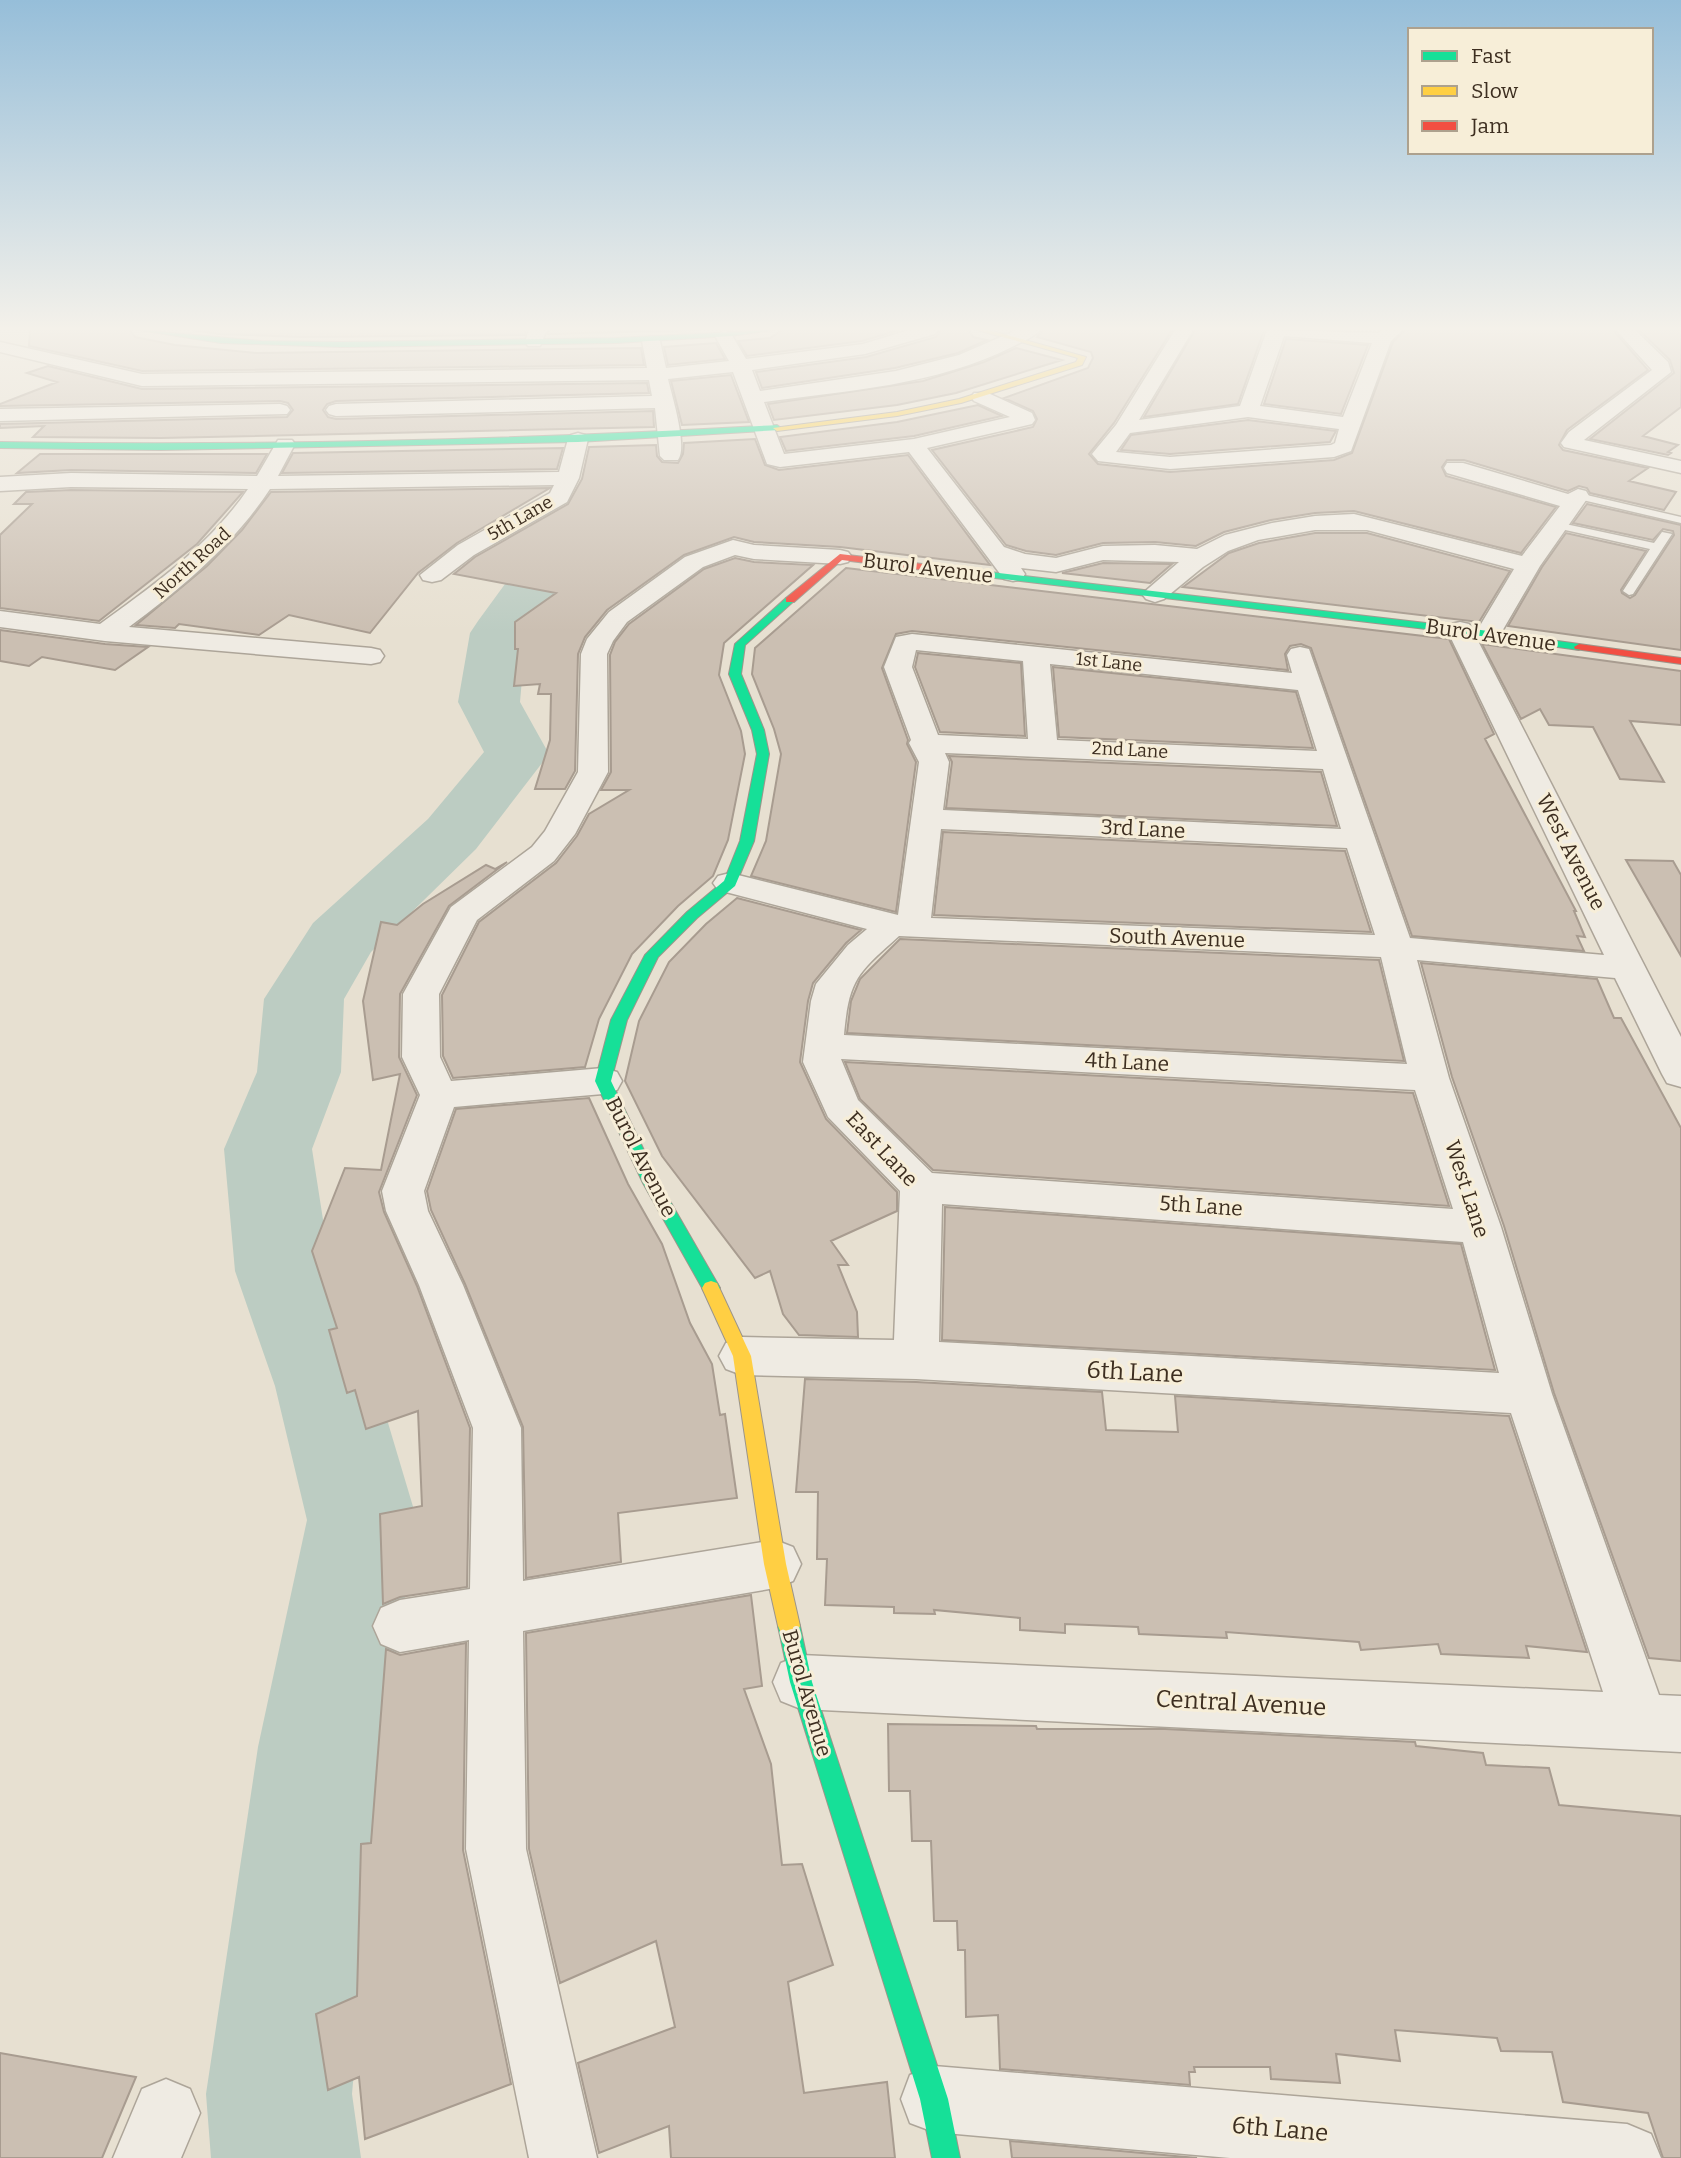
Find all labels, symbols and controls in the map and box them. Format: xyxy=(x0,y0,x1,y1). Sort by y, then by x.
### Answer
legend xyxy=(1408,28,1653,154)
text: Fast xyxy=(1471,43,1512,69)
text: Slow xyxy=(1471,78,1518,104)
text: Jam xyxy=(1470,113,1509,139)
street label: 5th Lane xyxy=(484,491,556,545)
street label: North Road xyxy=(149,523,235,603)
street label: Burol Avenue xyxy=(861,547,995,589)
street label: Burol Avenue xyxy=(1424,613,1558,657)
street label: 1st Lane xyxy=(1075,648,1143,676)
street label: 2nd Lane xyxy=(1091,737,1169,763)
street label: West Avenue xyxy=(1531,789,1611,915)
street label: 3rd Lane xyxy=(1100,814,1186,844)
street label: South Avenue xyxy=(1109,923,1245,953)
street label: 4th Lane xyxy=(1084,1047,1170,1077)
street label: Burol Avenue xyxy=(600,1093,682,1221)
street label: East Lane xyxy=(841,1106,923,1192)
street label: West Lane xyxy=(1439,1137,1495,1241)
street label: 5th Lane xyxy=(1158,1190,1244,1222)
street label: 6th Lane xyxy=(1086,1355,1184,1389)
street label: Burol Avenue xyxy=(776,1626,838,1760)
street label: Central Avenue xyxy=(1155,1685,1327,1721)
street label: 6th Lane xyxy=(1231,2111,1329,2147)

